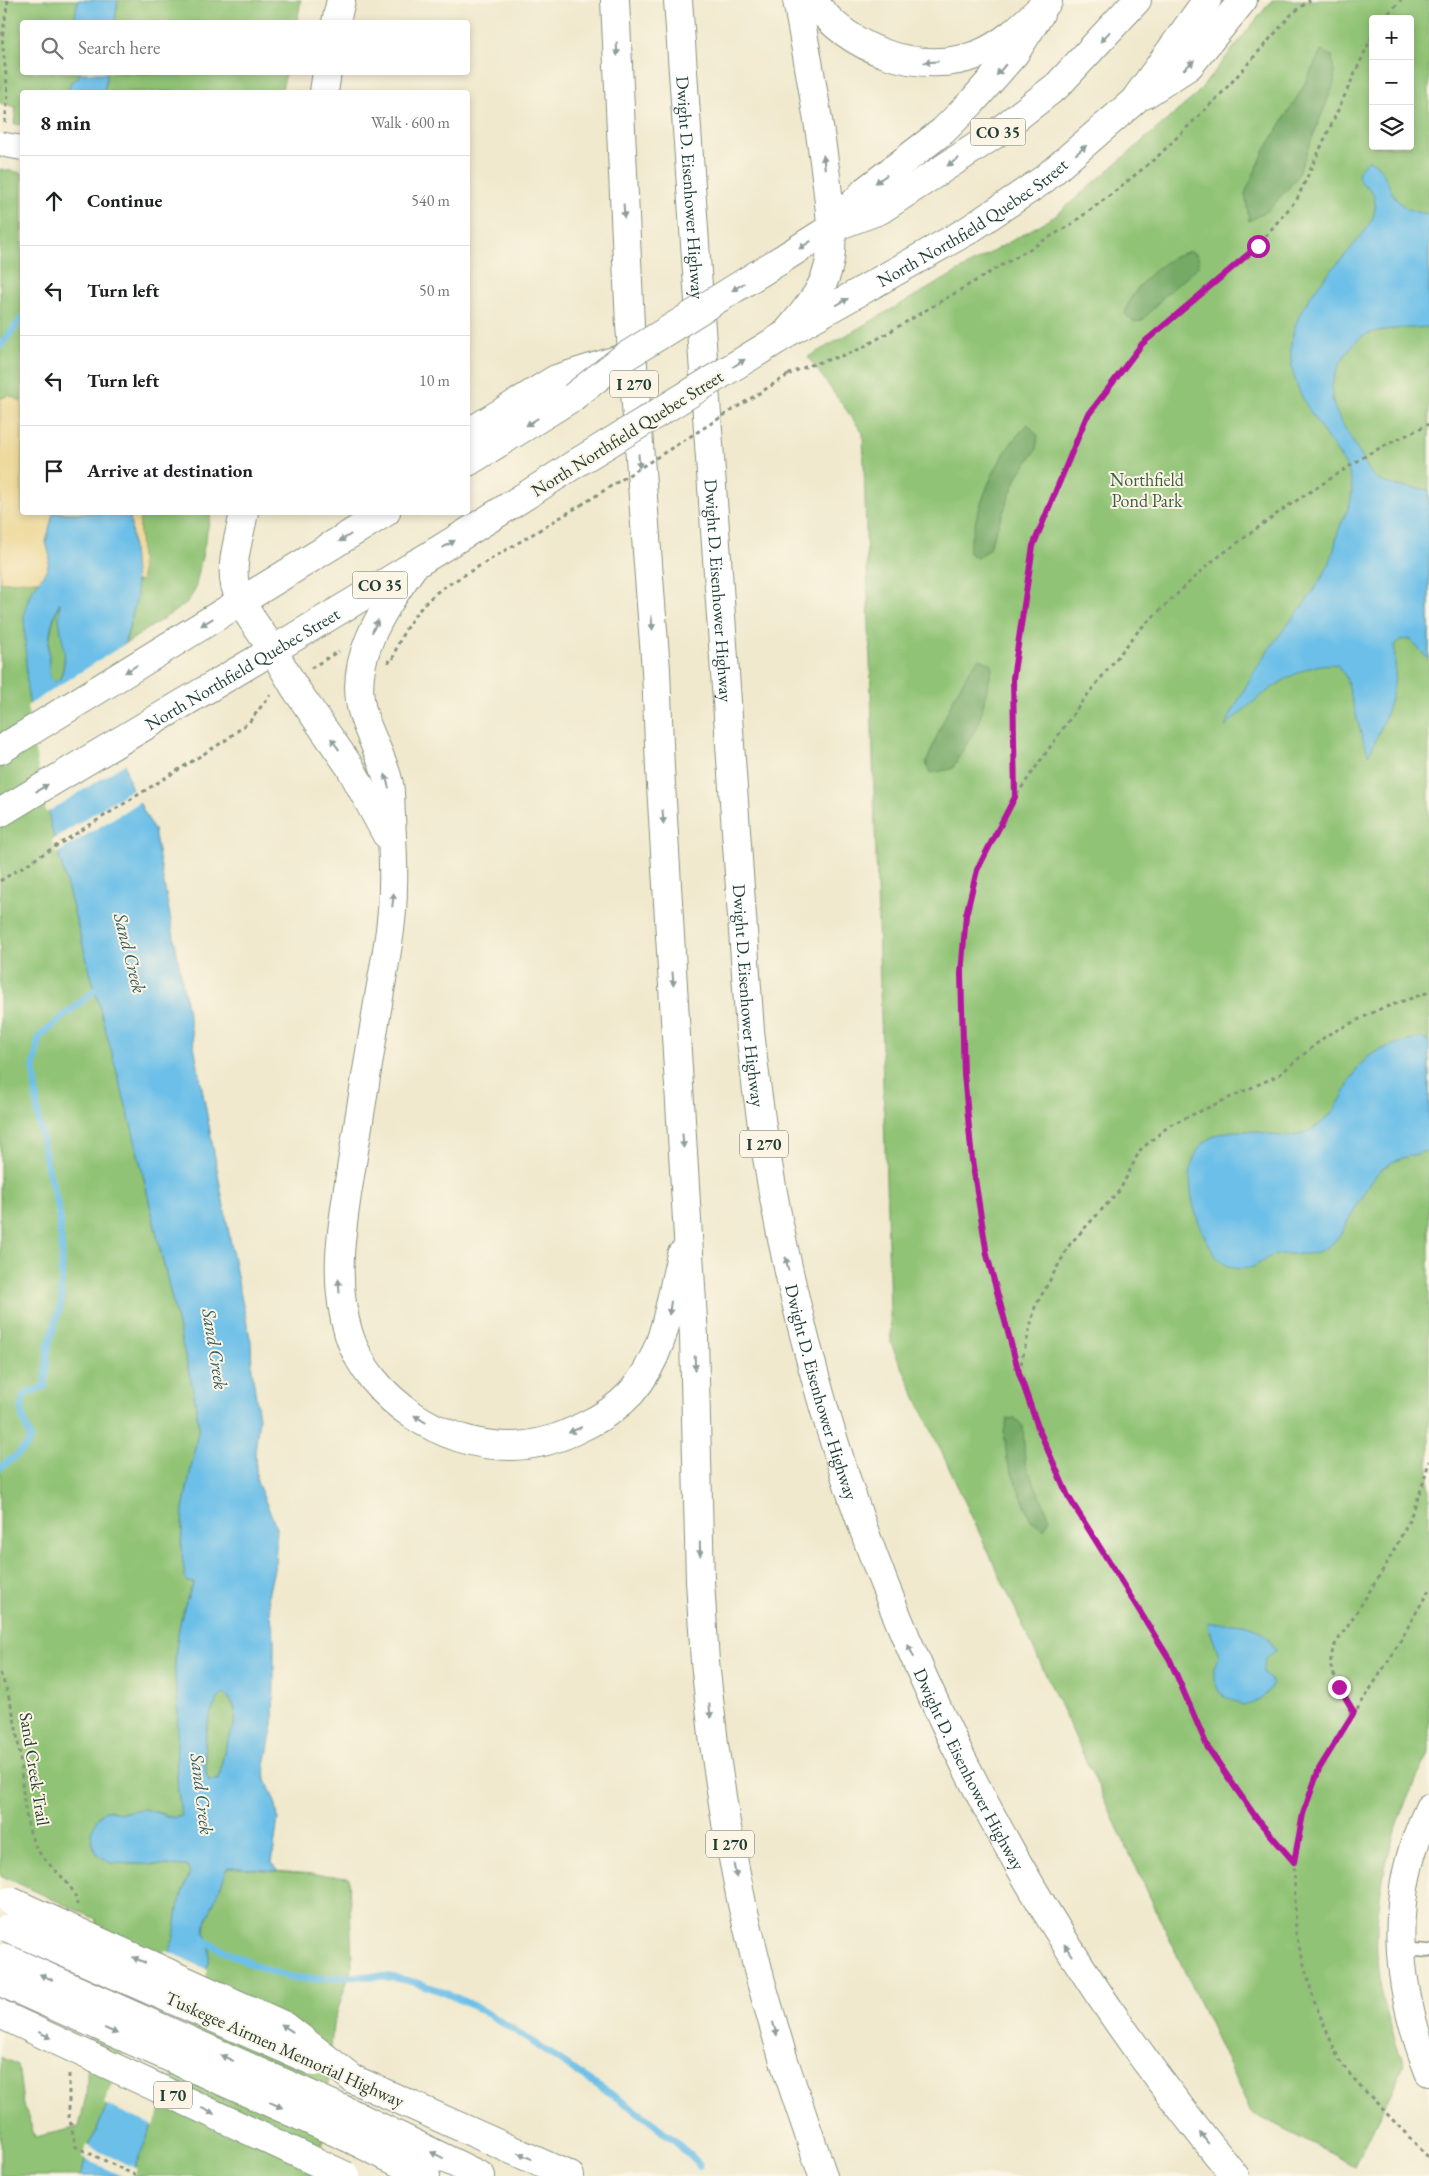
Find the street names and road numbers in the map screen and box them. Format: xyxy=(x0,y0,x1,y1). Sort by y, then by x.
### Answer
street label: Dwight D. Eisenhower Highway xyxy=(672,75,710,300)
road number: CO 35 xyxy=(970,118,1026,146)
street label: North Northfield Quebec Street xyxy=(872,152,1072,291)
street label: North Northfield Quebec Street xyxy=(527,364,728,502)
road number: I 270 xyxy=(610,370,658,398)
street label: Dwight D. Eisenhower Highway xyxy=(700,478,739,703)
road number: CO 35 xyxy=(352,572,408,598)
street label: North Northfield Quebec Street xyxy=(141,601,344,735)
street label: Dwight D. Eisenhower Highway xyxy=(728,883,771,1108)
road number: I 270 xyxy=(740,1130,788,1158)
street label: Dwight D. Eisenhower Highway xyxy=(781,1282,864,1503)
street label: Dwight D. Eisenhower Highway xyxy=(909,1664,1031,1874)
street label: Sand Creek Trail xyxy=(15,1711,55,1827)
road number: I 270 xyxy=(706,1830,754,1858)
street label: Tuskegee Airmen Memorial Highway xyxy=(162,1986,408,2112)
road number: I 70 xyxy=(154,2082,192,2108)

